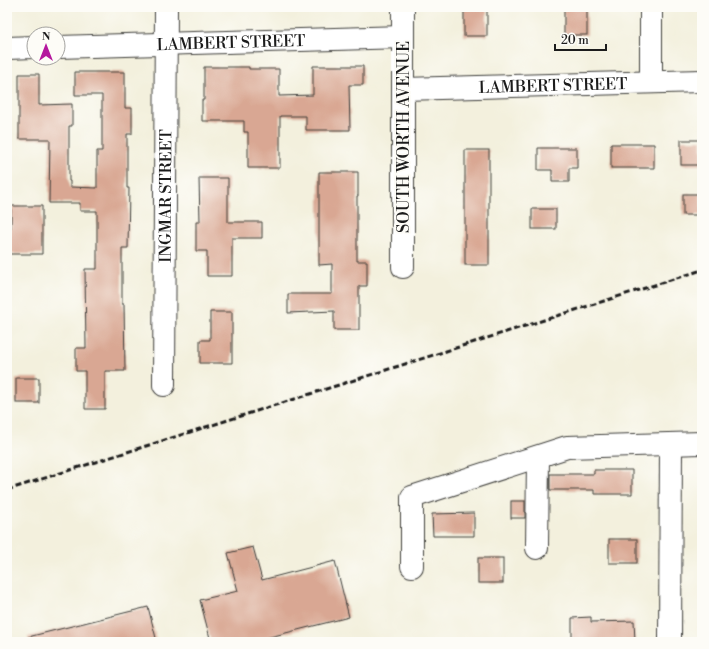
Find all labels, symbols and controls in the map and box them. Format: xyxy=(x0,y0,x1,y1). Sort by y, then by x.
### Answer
north arrow xyxy=(26,26,66,66)
scale bar xyxy=(555,26,606,52)
text: N xyxy=(42,30,51,44)
street label: LAMBERT STREET xyxy=(156,31,306,55)
text: 20 m xyxy=(561,33,589,48)
street label: SOUTH WORTH AVENUE xyxy=(394,41,414,233)
street label: LAMBERT STREET xyxy=(478,74,628,98)
street label: INGMAR STREET xyxy=(156,129,176,263)

